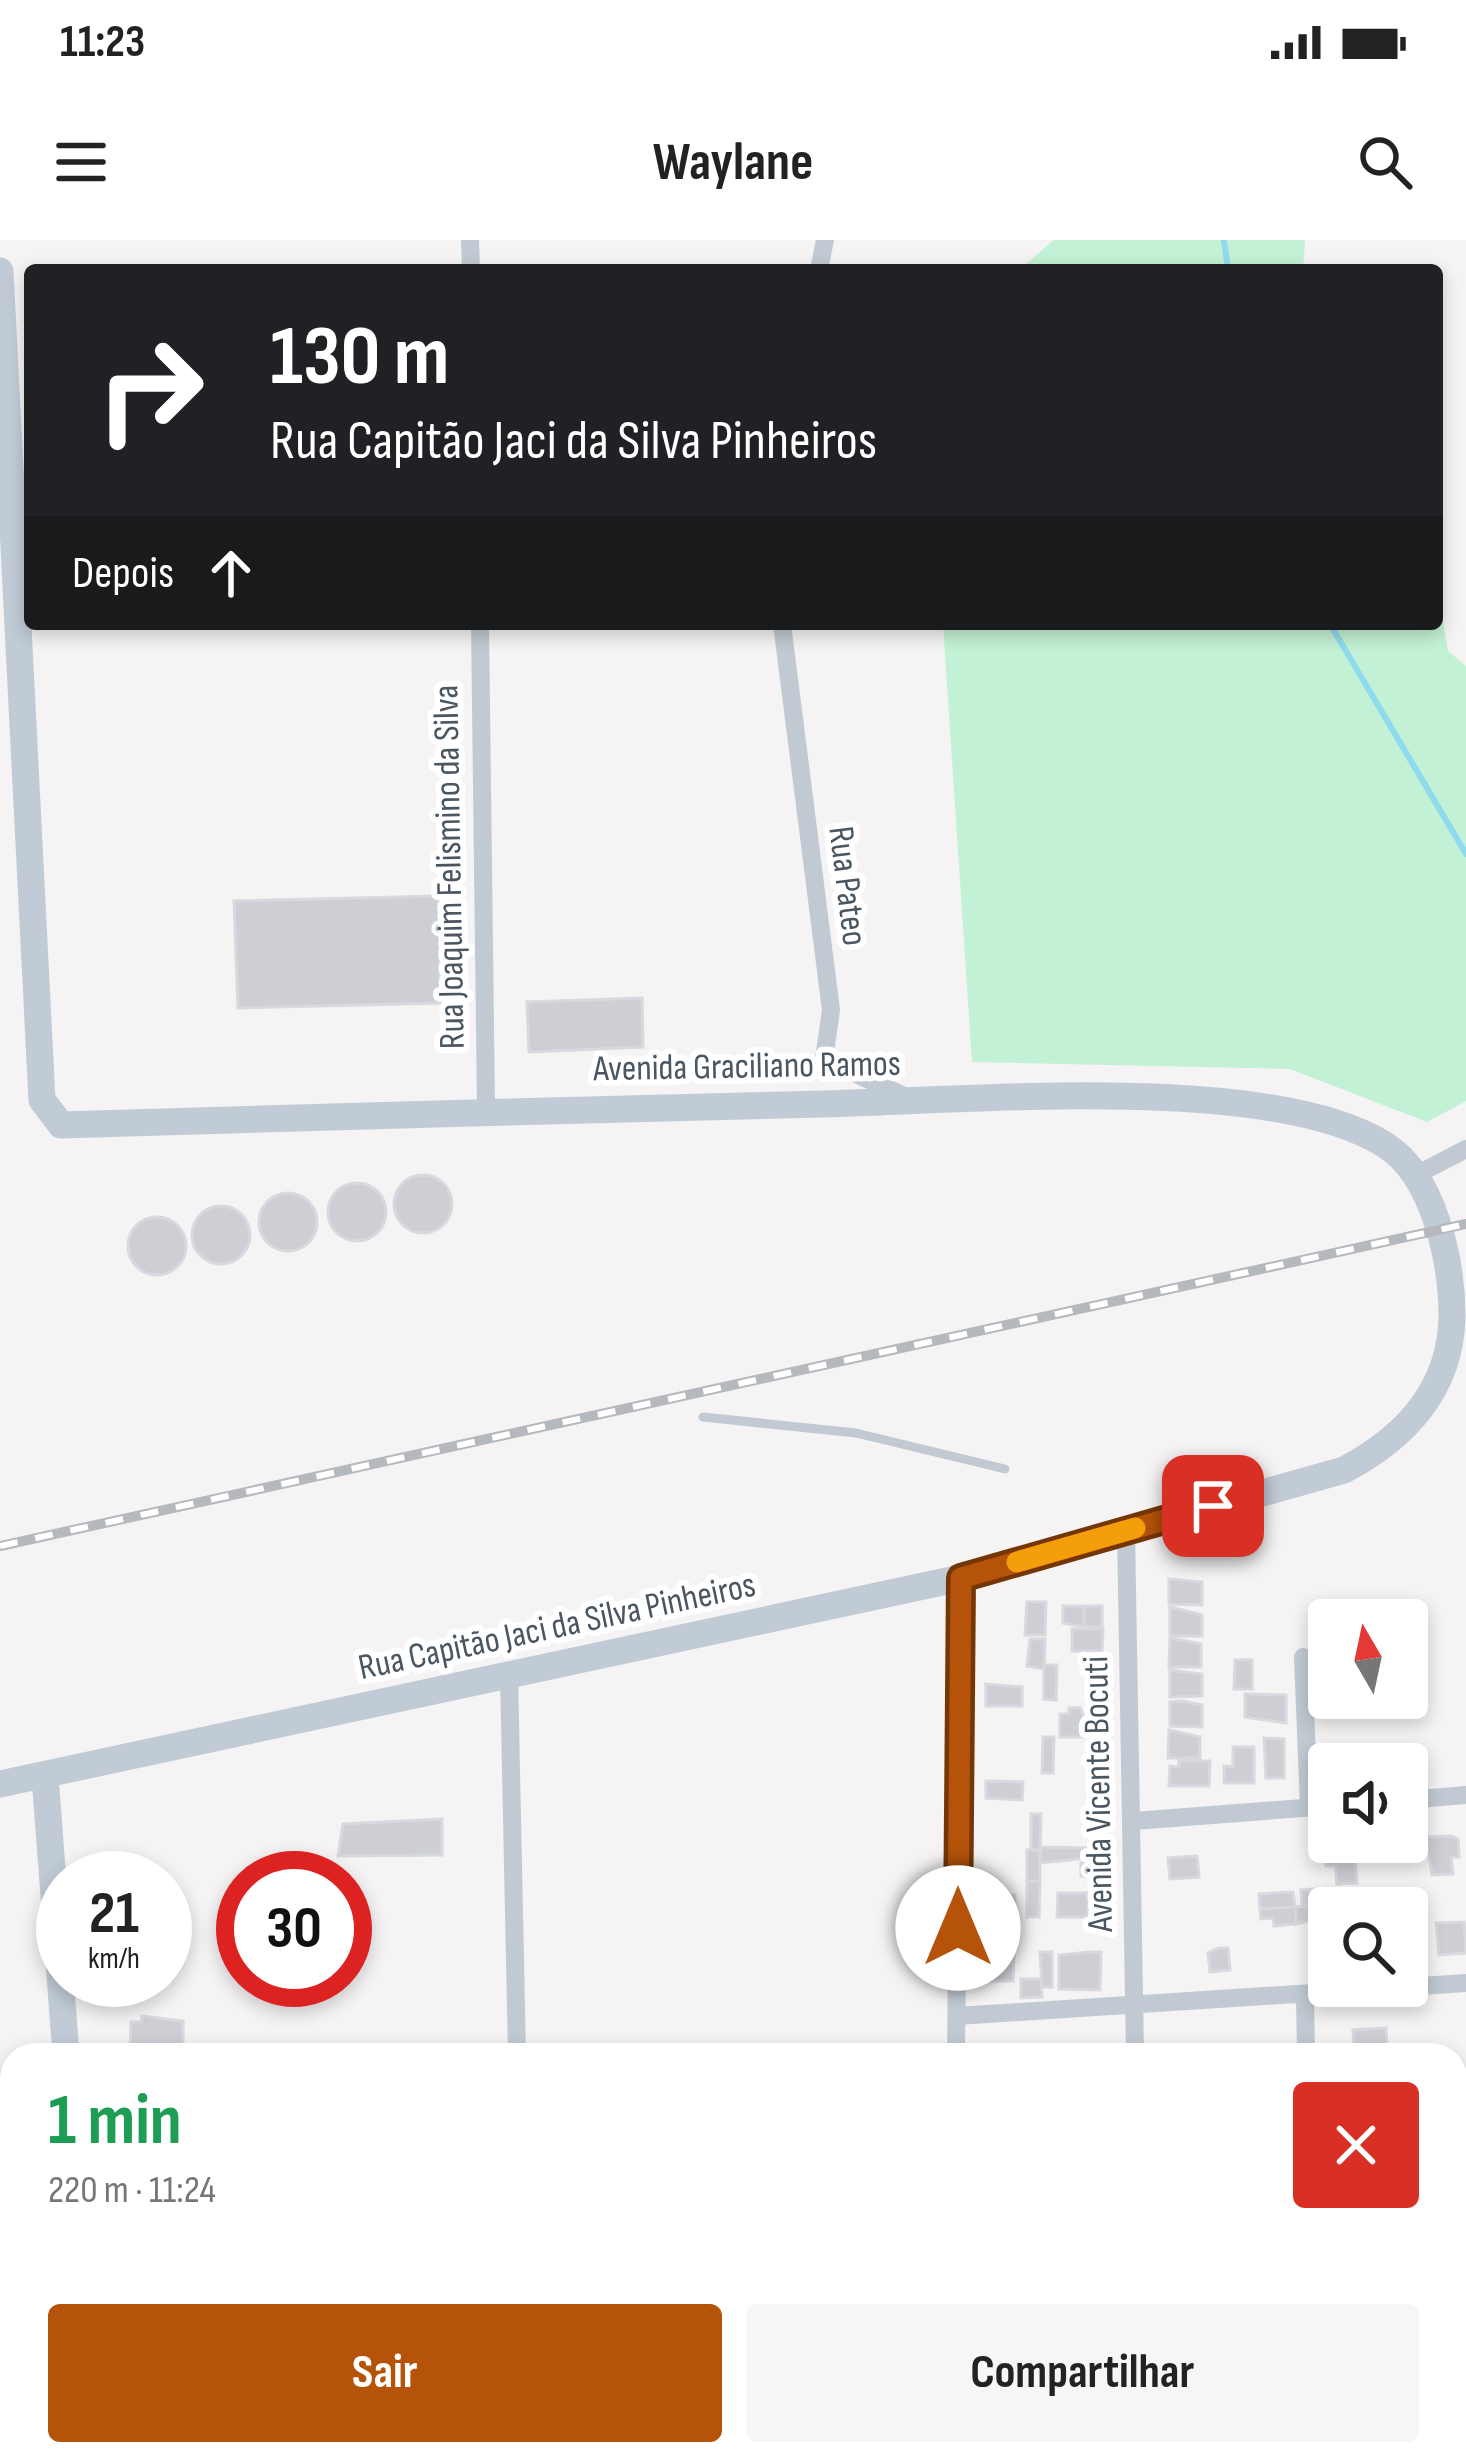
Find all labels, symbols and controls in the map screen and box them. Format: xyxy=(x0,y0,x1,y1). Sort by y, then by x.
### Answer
text: 11:23 xyxy=(60,15,145,70)
icon: menu xyxy=(48,129,114,195)
icon: search xyxy=(1352,129,1418,195)
text: Waylane xyxy=(653,130,813,195)
text: 130 m xyxy=(270,307,449,408)
icon: right xyxy=(72,312,228,468)
text: Rua Capitão Jaci da Silva Pinheiros xyxy=(270,409,877,474)
icon: ahead xyxy=(198,540,264,606)
text: Depois xyxy=(72,546,174,601)
street label: Rua Joaquim Felismino da Silva xyxy=(425,685,475,1049)
street label: Rua Pateo xyxy=(818,824,876,948)
street label: Avenida Graciliano Ramos xyxy=(592,1043,901,1091)
pin xyxy=(1162,1455,1264,1557)
icon: arrive xyxy=(1180,1473,1246,1539)
street label: Rua Capitão Jaci da Silva Pinheiros xyxy=(355,1564,759,1690)
north arrow xyxy=(1308,1599,1428,1719)
map controls xyxy=(1308,1599,1428,2007)
street label: Avenida Vicente Bocuti xyxy=(1075,1656,1123,1933)
button: sound xyxy=(1308,1743,1428,1863)
speed limit sign: 30 xyxy=(216,1851,372,2007)
position arrow xyxy=(895,1865,1021,1991)
text: 21 xyxy=(89,1878,139,1950)
button: search xyxy=(1308,1887,1428,2007)
text: km/h xyxy=(88,1941,140,1977)
text: 1 min xyxy=(48,2078,182,2165)
button: close xyxy=(1293,2082,1419,2208)
text: 220 m · 11:24 xyxy=(48,2167,216,2214)
button: Sair xyxy=(48,2304,722,2442)
button: Compartilhar xyxy=(746,2304,1419,2442)

